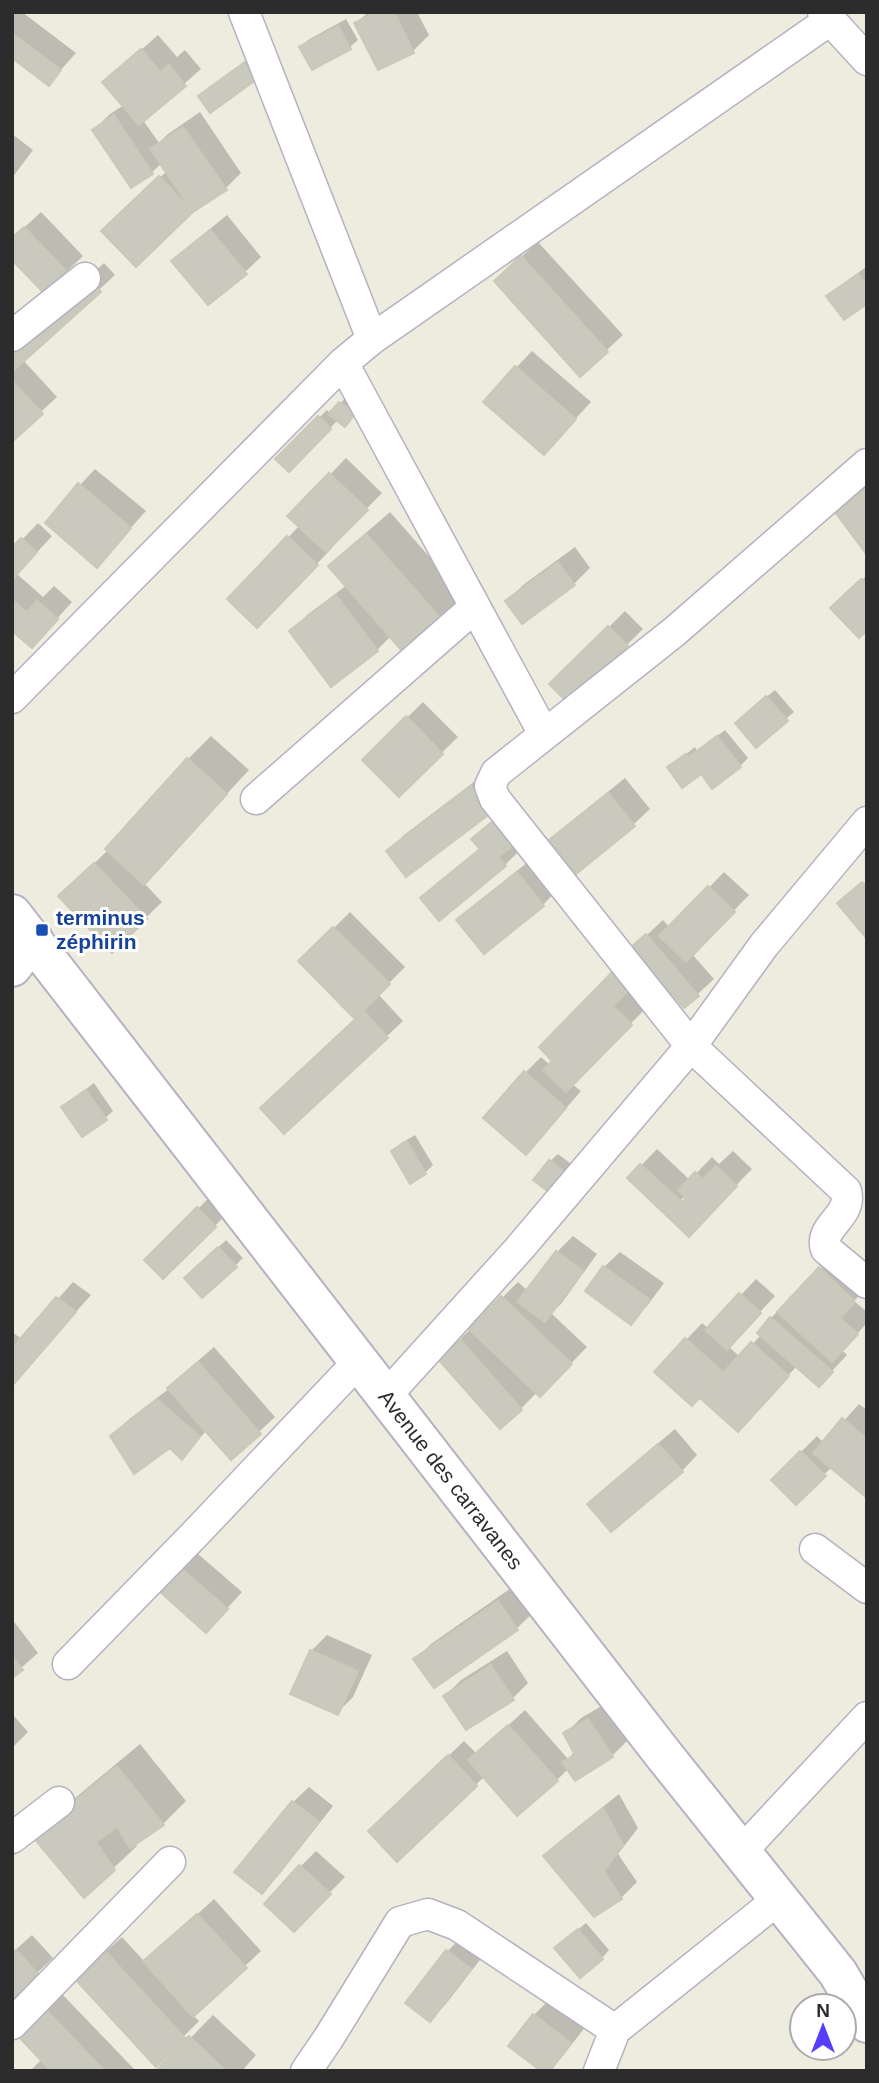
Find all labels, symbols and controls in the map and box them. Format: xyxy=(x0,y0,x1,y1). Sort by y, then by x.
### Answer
place label: terminus zéphirin xyxy=(56,906,145,953)
marker: terminus zéphirin xyxy=(34,922,50,938)
street label: Avenue des carravanes xyxy=(374,1385,528,1574)
north arrow xyxy=(788,1992,858,2062)
text: N xyxy=(816,2000,830,2021)

